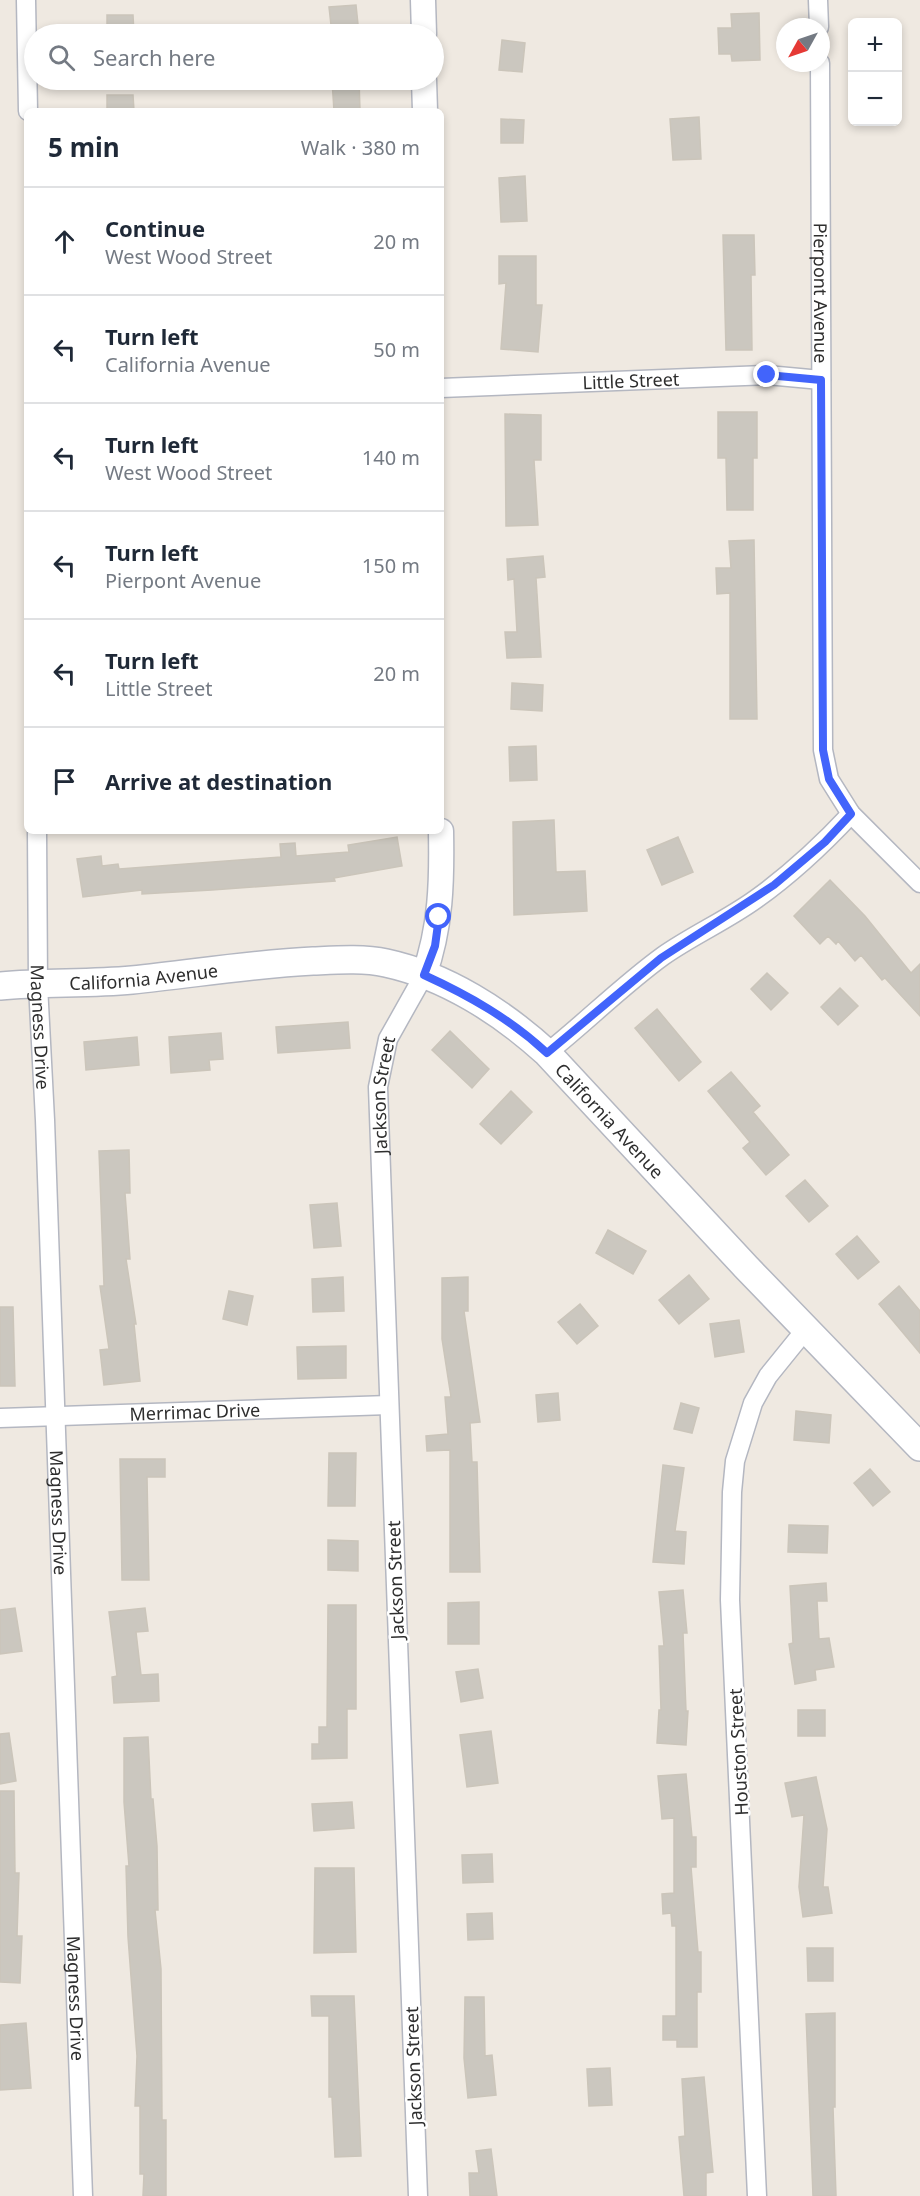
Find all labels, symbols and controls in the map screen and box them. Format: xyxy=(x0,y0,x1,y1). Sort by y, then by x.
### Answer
north arrow xyxy=(776,18,830,72)
map controls xyxy=(848,18,902,126)
button: + xyxy=(848,18,902,72)
search box xyxy=(24,24,444,90)
icon: search xyxy=(45,41,78,74)
text: Search here xyxy=(93,42,215,72)
button: − xyxy=(848,72,902,126)
text: 5 min xyxy=(48,129,120,165)
text: Walk · 380 m xyxy=(301,134,420,161)
text: Continue xyxy=(105,213,205,243)
street label: Pierpont Avenue xyxy=(809,223,833,363)
icon: ahead xyxy=(48,225,81,258)
text: 20 m xyxy=(373,228,420,255)
text: West Wood Street xyxy=(105,243,272,270)
text: Turn left xyxy=(105,321,199,351)
icon: left xyxy=(48,333,81,366)
text: 50 m xyxy=(373,336,420,363)
text: California Avenue xyxy=(105,351,271,378)
route end xyxy=(753,361,779,387)
street label: Little Street xyxy=(582,366,680,394)
text: Turn left xyxy=(105,429,199,459)
icon: left xyxy=(48,441,81,474)
text: 140 m xyxy=(362,444,420,471)
text: West Wood Street xyxy=(105,459,272,486)
text: Turn left xyxy=(105,537,199,567)
icon: left xyxy=(48,549,81,582)
text: 150 m xyxy=(362,552,420,579)
text: Pierpont Avenue xyxy=(105,567,261,594)
text: Turn left xyxy=(105,645,199,675)
icon: left xyxy=(48,657,81,690)
text: 20 m xyxy=(373,660,420,687)
text: Little Street xyxy=(105,675,213,702)
icon: arrive xyxy=(48,765,81,798)
text: Arrive at destination xyxy=(105,766,332,796)
route start xyxy=(425,903,451,929)
street label: California Avenue xyxy=(69,958,219,995)
street label: Magness Drive xyxy=(26,964,55,1090)
street label: Jackson Street xyxy=(366,1033,400,1157)
street label: California Avenue xyxy=(550,1058,669,1183)
street label: Merrimac Drive xyxy=(129,1397,261,1426)
street label: Magness Drive xyxy=(45,1450,73,1576)
street label: Jackson Street xyxy=(381,1520,409,1642)
street label: Houston Street xyxy=(723,1687,753,1816)
street label: Magness Drive xyxy=(62,1935,90,2061)
street label: Jackson Street xyxy=(399,2006,427,2128)

